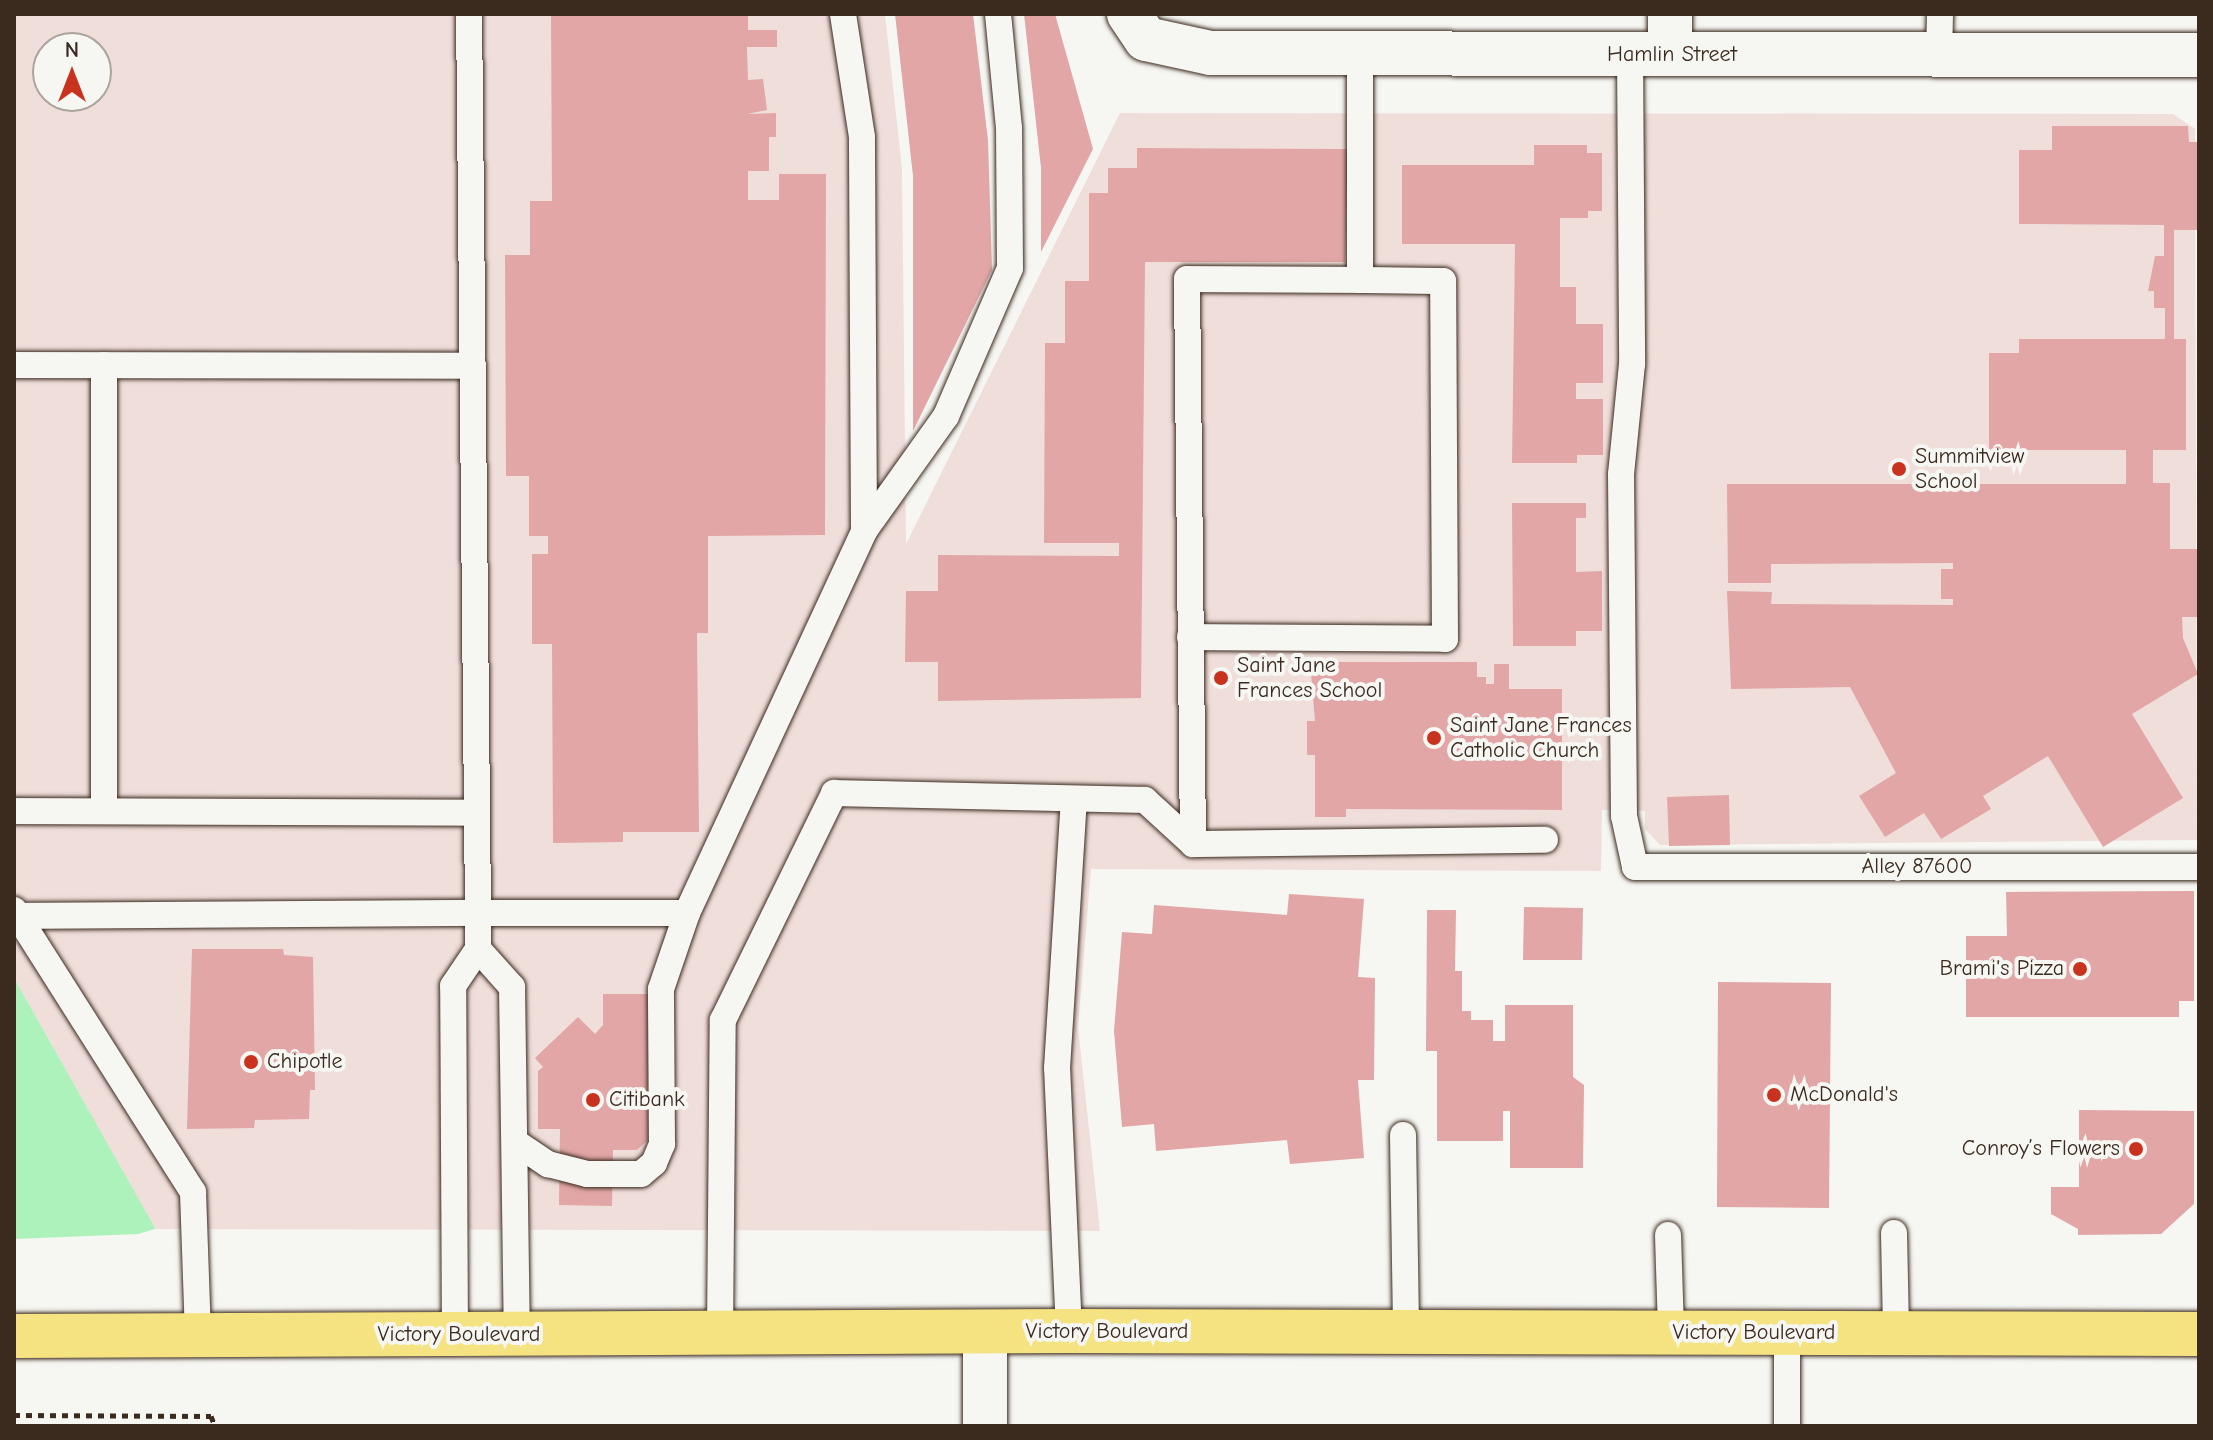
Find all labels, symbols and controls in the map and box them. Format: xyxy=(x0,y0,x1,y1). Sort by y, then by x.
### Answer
north arrow xyxy=(32,32,112,112)
text: N xyxy=(65,37,79,63)
street label: Hamlin Street xyxy=(1607,42,1737,68)
place label: Summitview School xyxy=(1915,443,2024,494)
marker: Summitview School xyxy=(1890,460,1908,478)
place label: Saint Jane Frances School xyxy=(1237,652,1382,704)
marker: Saint Jane Frances School xyxy=(1212,669,1230,687)
place label: Saint Jane Frances Catholic Church xyxy=(1450,712,1632,764)
marker: Saint Jane Frances Catholic Church xyxy=(1425,729,1443,747)
street label: Alley 87600 xyxy=(1862,854,1972,880)
place label: Brami's Pizza xyxy=(1939,956,2064,982)
marker: Brami's Pizza xyxy=(2071,960,2089,978)
place label: Chipotle xyxy=(267,1049,343,1075)
marker: Chipotle xyxy=(242,1053,260,1071)
place label: McDonald's xyxy=(1790,1082,1898,1108)
marker: McDonald's xyxy=(1765,1086,1783,1104)
place label: Citibank xyxy=(609,1087,685,1113)
marker: Citibank xyxy=(584,1091,602,1109)
place label: Conroy’s Flowers xyxy=(1962,1136,2120,1162)
marker: Conroy’s Flowers xyxy=(2127,1140,2145,1158)
street label: Victory Boulevard xyxy=(1026,1319,1188,1345)
street label: Victory Boulevard xyxy=(1673,1320,1835,1346)
street label: Victory Boulevard xyxy=(378,1322,540,1348)

